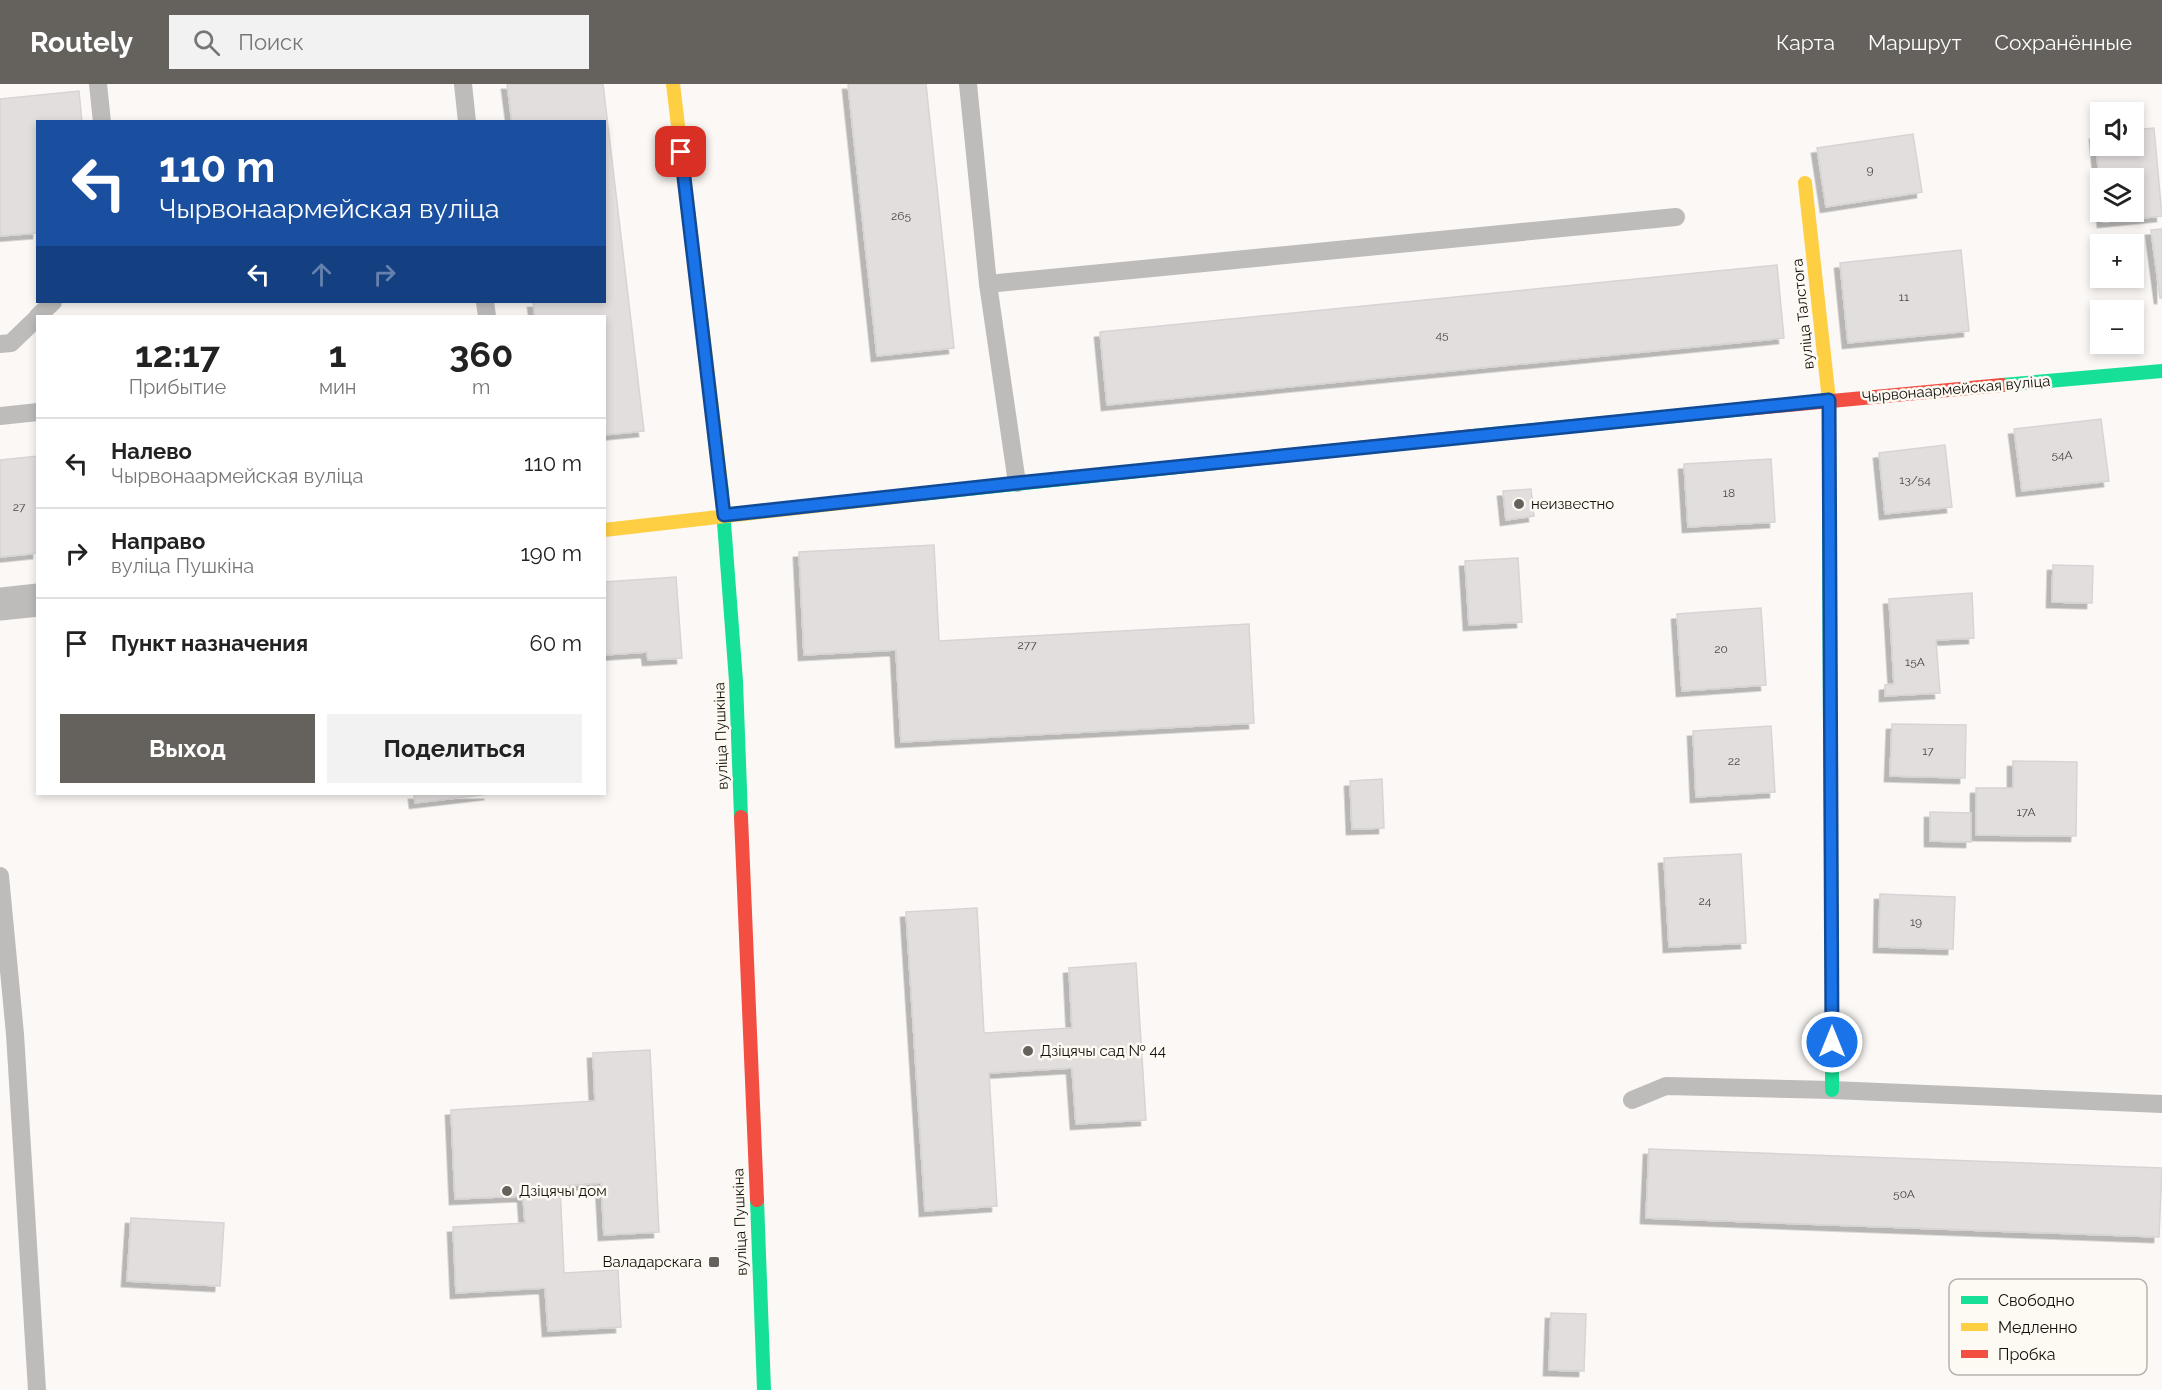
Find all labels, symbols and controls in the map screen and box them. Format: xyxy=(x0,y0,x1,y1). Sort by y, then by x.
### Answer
search box xyxy=(169,15,589,69)
text: Routely xyxy=(30,26,133,59)
icon: search xyxy=(190,26,223,59)
text: Поиск xyxy=(238,29,304,55)
text: Карта xyxy=(1776,30,1835,55)
text: Маршрут xyxy=(1868,30,1961,55)
text: Сохранённые xyxy=(1994,30,2132,55)
map controls xyxy=(2090,102,2144,354)
button: sound xyxy=(2090,102,2144,156)
pin xyxy=(655,126,706,177)
icon: arrive xyxy=(664,135,697,168)
text: 110 m xyxy=(159,143,275,192)
icon: left xyxy=(60,144,138,222)
house number: 9 xyxy=(1866,163,1874,177)
button: layers xyxy=(2090,168,2144,222)
text: Чырвонаармейская вуліца xyxy=(159,193,500,224)
house number: 265 xyxy=(891,209,911,223)
button: + xyxy=(2090,234,2144,288)
icon: left xyxy=(242,258,275,291)
icon: ahead xyxy=(305,258,338,291)
icon: right xyxy=(368,258,401,291)
street label: вуліца Талстога xyxy=(1788,258,1818,370)
house number: 11 xyxy=(1899,290,1909,304)
button: − xyxy=(2090,300,2144,354)
house number: 45 xyxy=(1435,328,1449,342)
text: 12:17 xyxy=(135,333,220,375)
text: 1 xyxy=(329,333,347,375)
text: 360 xyxy=(449,333,513,375)
street label: Чырвонаармейская вуліца xyxy=(1861,372,2051,406)
text: Прибытие xyxy=(129,375,226,399)
text: мин xyxy=(319,375,356,399)
text: m xyxy=(472,375,490,399)
text: Налево xyxy=(111,438,192,464)
icon: left xyxy=(60,447,93,480)
house number: 54А xyxy=(2051,448,2073,462)
text: 110 m xyxy=(524,450,582,476)
text: Чырвонаармейская вуліца xyxy=(111,464,363,488)
house number: 13/54 xyxy=(1899,473,1931,487)
house number: 18 xyxy=(1723,486,1735,500)
place label: неизвестно xyxy=(1531,495,1614,513)
marker: неизвестно xyxy=(1512,497,1526,511)
house number: 27 xyxy=(13,500,26,514)
text: Направо xyxy=(111,528,205,554)
icon: right xyxy=(60,537,93,570)
text: 190 m xyxy=(520,540,582,566)
text: вуліца Пушкіна xyxy=(111,554,254,578)
icon: arrive xyxy=(60,627,93,660)
text: Пункт назначения xyxy=(111,630,308,656)
text: 60 m xyxy=(529,630,582,656)
house number: 277 xyxy=(1017,638,1037,652)
house number: 20 xyxy=(1714,642,1728,656)
house number: 15А xyxy=(1905,655,1925,669)
street label: вуліца Пушкіна xyxy=(710,682,732,790)
button: Выход xyxy=(60,714,315,783)
button: Поделиться xyxy=(327,714,582,783)
house number: 17 xyxy=(1922,744,1934,758)
house number: 22 xyxy=(1728,754,1740,768)
house number: 17А xyxy=(2016,805,2036,819)
house number: 24 xyxy=(1699,894,1712,908)
house number: 19 xyxy=(1910,915,1922,929)
position arrow xyxy=(1800,1010,1864,1074)
place label: Дзіцячы сад № 44 xyxy=(1040,1042,1166,1060)
marker: Дзіцячы сад № 44 xyxy=(1021,1044,1035,1058)
street label: вуліца Пушкіна xyxy=(729,1168,751,1276)
place label: Дзіцячы дом xyxy=(519,1182,607,1200)
marker: Дзіцячы дом xyxy=(500,1184,514,1198)
house number: 50А xyxy=(1893,1187,1915,1201)
place label: Валадарскага xyxy=(603,1253,702,1271)
marker: Валадарскага xyxy=(707,1255,721,1269)
legend xyxy=(1949,1279,2147,1375)
text: Свободно xyxy=(1998,1291,2074,1310)
text: Медленно xyxy=(1998,1318,2077,1337)
text: Пробка xyxy=(1998,1345,2056,1364)

